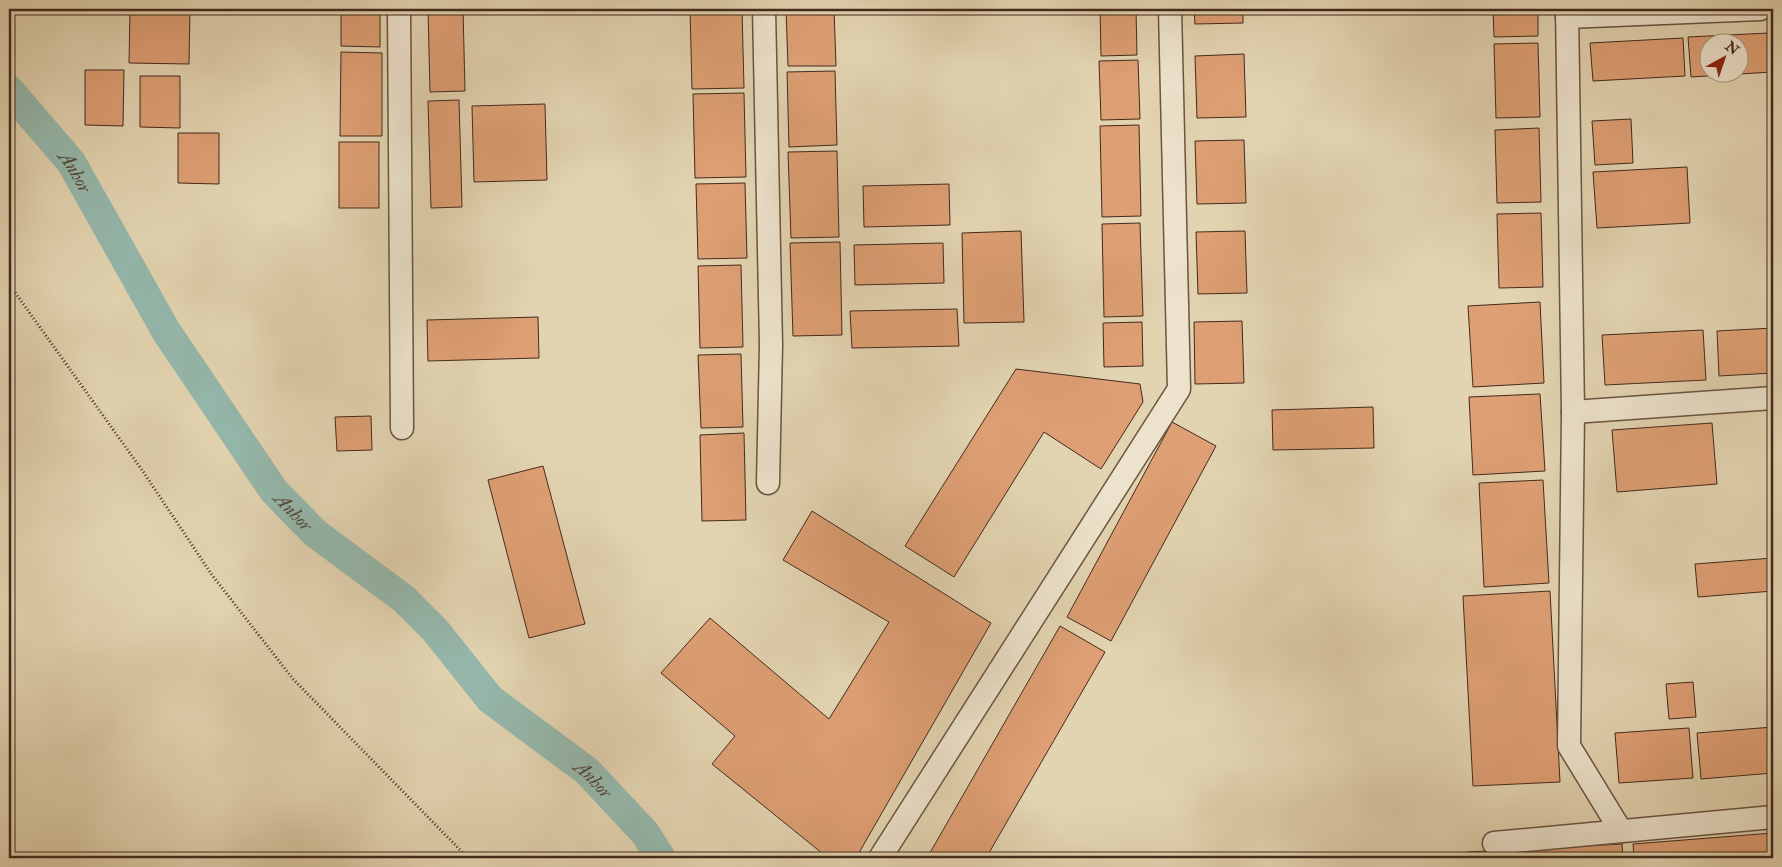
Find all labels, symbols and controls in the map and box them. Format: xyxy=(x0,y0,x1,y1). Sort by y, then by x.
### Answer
north arrow xyxy=(1700,32,1750,82)
text: N xyxy=(1721,37,1743,59)
water label: Anhor xyxy=(51,144,97,198)
water label: Anhor xyxy=(267,486,318,537)
water label: Anhor xyxy=(567,753,618,804)

